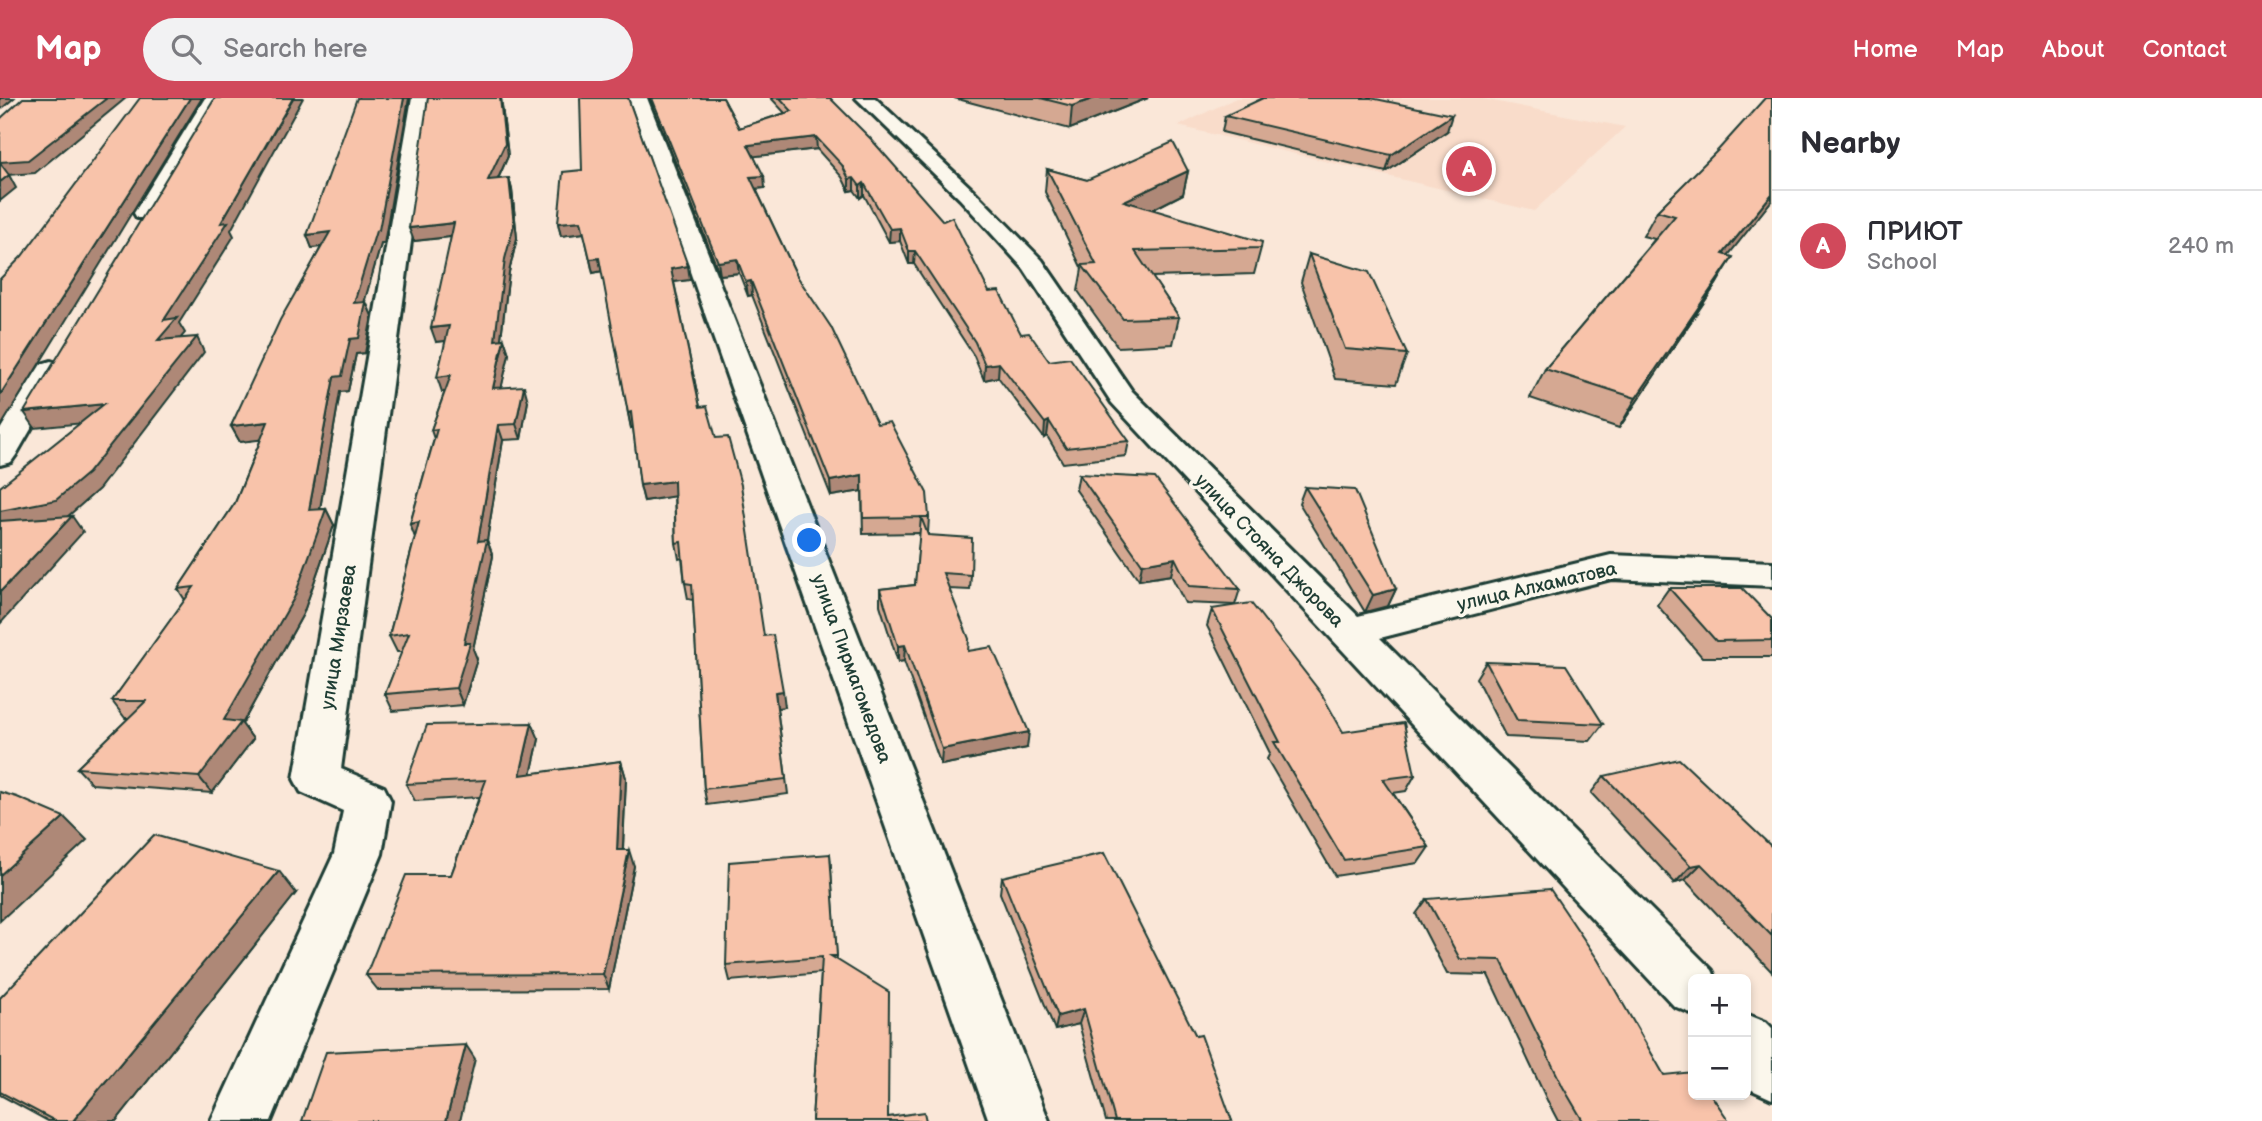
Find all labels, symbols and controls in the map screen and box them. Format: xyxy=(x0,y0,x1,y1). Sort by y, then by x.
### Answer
search box xyxy=(143,18,633,81)
text: Map xyxy=(35,29,101,69)
icon: search xyxy=(167,30,205,68)
text: Search here xyxy=(223,34,367,65)
text: Home xyxy=(1853,35,1918,64)
text: Map xyxy=(1956,35,2004,64)
text: About xyxy=(2042,35,2104,64)
text: Contact xyxy=(2142,35,2227,64)
text: Nearby xyxy=(1800,126,1900,162)
pin: A xyxy=(1446,143,1492,195)
text: ПРИЮТ xyxy=(1867,217,1963,248)
text: A xyxy=(1816,232,1830,260)
text: 240 m xyxy=(2168,232,2234,260)
text: School xyxy=(1867,248,1937,276)
street label: улица Стояна Джорова xyxy=(1190,469,1348,633)
your location xyxy=(792,523,826,557)
street label: улица Алхаматова xyxy=(1455,557,1619,617)
street label: улица Мирзаева xyxy=(316,563,362,711)
street label: улица Пирмагомедова xyxy=(806,571,896,767)
map controls xyxy=(1688,974,1751,1100)
button: + xyxy=(1688,974,1751,1037)
button: − xyxy=(1688,1037,1751,1100)

